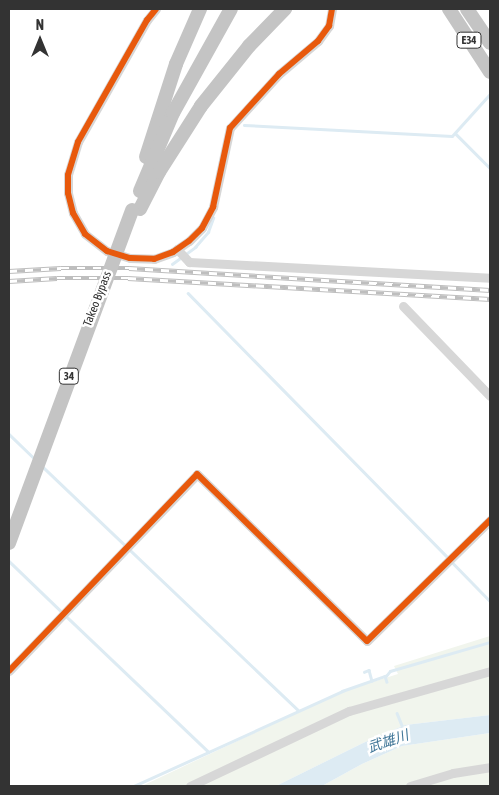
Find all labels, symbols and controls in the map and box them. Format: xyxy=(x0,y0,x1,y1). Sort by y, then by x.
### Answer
north arrow xyxy=(15,15,65,65)
text: N xyxy=(36,17,44,33)
road number: E34 xyxy=(455,32,483,48)
street label: Takeo Bypass xyxy=(81,269,115,329)
road number: 34 xyxy=(58,368,80,384)
water label: 武雄川 xyxy=(365,726,411,756)

